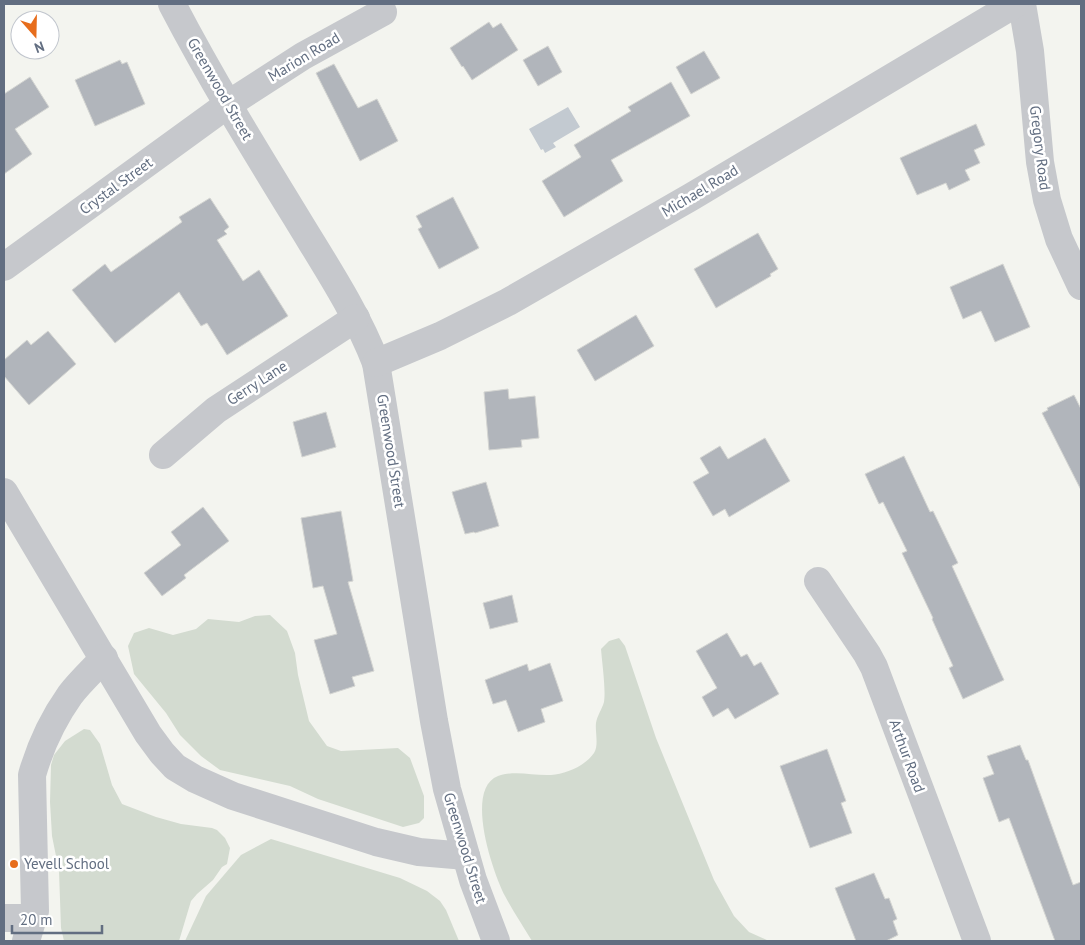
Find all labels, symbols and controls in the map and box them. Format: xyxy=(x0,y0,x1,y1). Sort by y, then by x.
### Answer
north arrow xyxy=(10,10,60,60)
street label: Marion Road xyxy=(264,28,343,85)
street label: Greenwood Street xyxy=(183,34,257,143)
text: N xyxy=(32,37,47,57)
street label: Gregory Road xyxy=(1026,105,1055,191)
street label: Crystal Street xyxy=(75,153,156,219)
street label: Michael Road xyxy=(658,160,742,221)
street label: Gerry Lane xyxy=(223,356,290,409)
street label: Greenwood Street xyxy=(373,393,410,509)
street label: Arthur Road xyxy=(885,717,929,795)
street label: Greenwood Street xyxy=(440,790,491,906)
place label: Yevell School xyxy=(24,854,110,873)
marker: Yevell School xyxy=(8,858,20,870)
scale bar xyxy=(12,902,102,934)
text: 20 m xyxy=(20,910,53,929)

